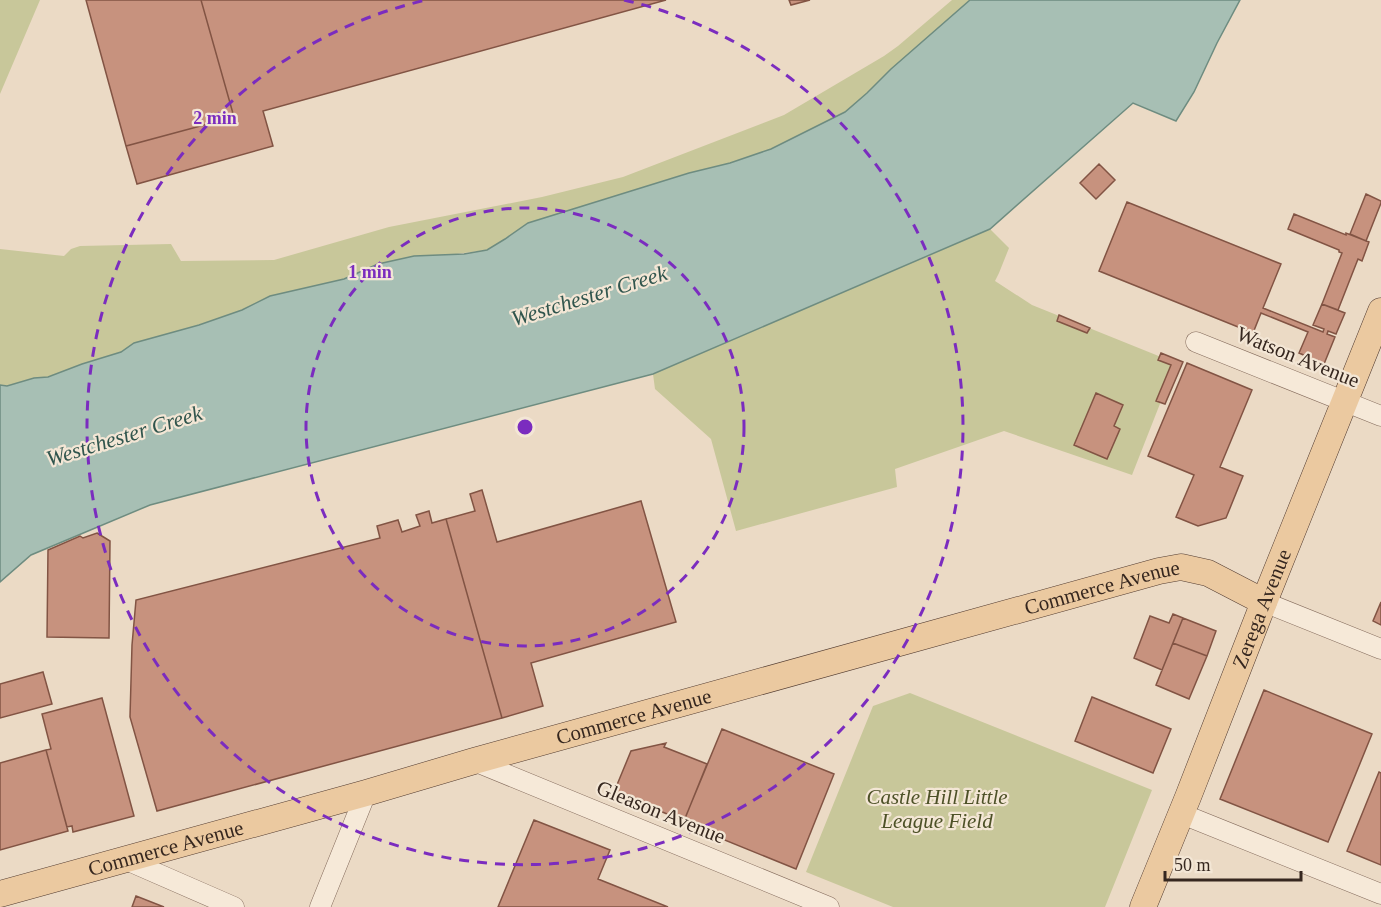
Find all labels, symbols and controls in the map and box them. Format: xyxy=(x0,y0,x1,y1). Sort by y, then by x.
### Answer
text: 2 min xyxy=(193,108,237,128)
water label: Westchester Creek xyxy=(508,260,671,331)
text: 1 min xyxy=(348,262,392,282)
street label: Watson Avenue xyxy=(1233,321,1363,393)
water label: Westchester Creek xyxy=(43,400,206,471)
centre of rings xyxy=(515,417,535,437)
street label: Zerega Avenue xyxy=(1227,546,1296,672)
street label: Commerce Avenue xyxy=(1022,555,1182,620)
street label: Commerce Avenue xyxy=(553,684,714,750)
street label: Gleason Avenue xyxy=(593,775,729,849)
park label: Castle Hill Little League Field xyxy=(866,785,1008,833)
street label: Commerce Avenue xyxy=(85,815,246,881)
scale bar xyxy=(1165,844,1302,882)
text: 50 m xyxy=(1174,855,1211,875)

